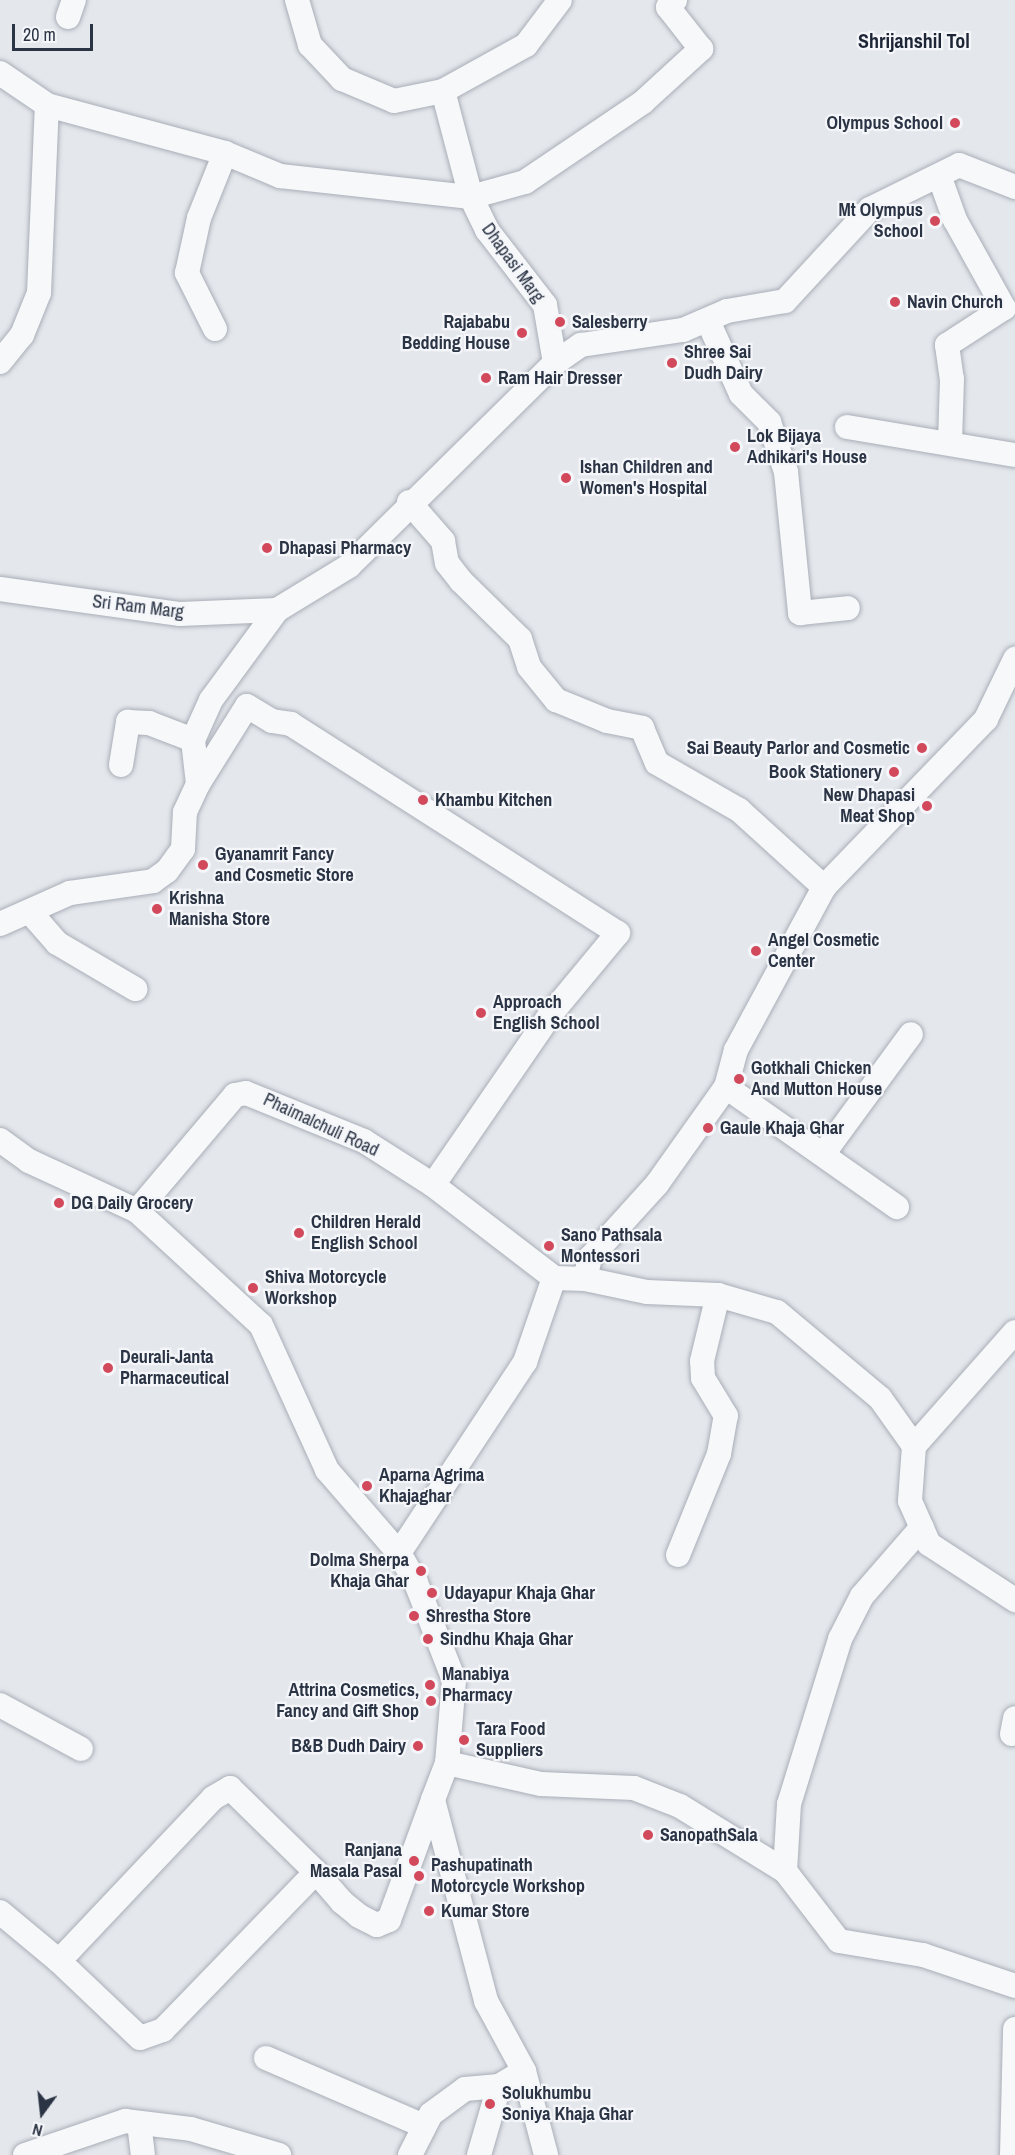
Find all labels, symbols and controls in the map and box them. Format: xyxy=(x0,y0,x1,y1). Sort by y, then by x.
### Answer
scale bar xyxy=(15,12,96,50)
text: 20 m xyxy=(23,22,56,47)
district label: Shrijanshil Tol xyxy=(858,28,970,52)
place label: Olympus School xyxy=(827,112,943,134)
marker: Olympus School xyxy=(948,116,962,130)
place label: Mt Olympus School xyxy=(839,200,923,242)
marker: Mt Olympus School xyxy=(928,214,942,228)
street label: Dhapasi Marg xyxy=(477,219,549,307)
place label: Navin Church xyxy=(907,291,1003,313)
marker: Navin Church xyxy=(888,295,902,309)
place label: Salesberry xyxy=(572,311,647,333)
place label: Rajababu Bedding House xyxy=(402,312,510,354)
marker: Salesberry xyxy=(553,315,567,329)
marker: Rajababu Bedding House xyxy=(515,326,529,340)
place label: Shree Sai Dudh Dairy xyxy=(684,342,763,385)
marker: Shree Sai Dudh Dairy xyxy=(665,356,679,370)
place label: Ram Hair Dresser xyxy=(498,367,622,389)
marker: Ram Hair Dresser xyxy=(479,371,493,385)
place label: Lok Bijaya Adhikari's House xyxy=(747,426,867,468)
marker: Lok Bijaya Adhikari's House xyxy=(728,440,742,454)
place label: Ishan Children and Women's Hospital xyxy=(580,457,713,500)
marker: Ishan Children and Women's Hospital xyxy=(557,469,575,487)
place label: Dhapasi Pharmacy xyxy=(279,537,411,559)
marker: Dhapasi Pharmacy xyxy=(260,541,274,555)
street label: Sri Ram Marg xyxy=(91,591,185,623)
place label: Sai Beauty Parlor and Cosmetic xyxy=(687,737,910,759)
marker: Sai Beauty Parlor and Cosmetic xyxy=(915,741,929,755)
place label: Book Stationery xyxy=(769,761,882,783)
marker: Book Stationery xyxy=(887,765,901,779)
place label: New Dhapasi Meat Shop xyxy=(823,785,915,828)
place label: Khambu Kitchen xyxy=(435,789,552,811)
marker: Khambu Kitchen xyxy=(416,793,430,807)
marker: New Dhapasi Meat Shop xyxy=(920,799,934,813)
place label: Gyanamrit Fancy and Cosmetic Store xyxy=(215,844,354,886)
marker: Gyanamrit Fancy and Cosmetic Store xyxy=(196,858,210,872)
place label: Krishna Manisha Store xyxy=(169,888,270,930)
marker: Krishna Manisha Store xyxy=(150,902,164,916)
place label: Angel Cosmetic Center xyxy=(768,930,880,972)
marker: Angel Cosmetic Center xyxy=(749,944,763,958)
place label: Approach English School xyxy=(493,992,600,1034)
marker: Approach English School xyxy=(474,1006,488,1020)
place label: Gotkhali Chicken And Mutton House xyxy=(751,1058,882,1100)
marker: Gotkhali Chicken And Mutton House xyxy=(732,1072,746,1086)
street label: Phaimalchuli Road xyxy=(260,1089,382,1161)
place label: Gaule Khaja Ghar xyxy=(720,1117,844,1139)
marker: Gaule Khaja Ghar xyxy=(701,1121,715,1135)
place label: DG Daily Grocery xyxy=(71,1192,193,1214)
marker: DG Daily Grocery xyxy=(52,1196,66,1210)
place label: Children Herald English School xyxy=(311,1212,421,1254)
place label: Sano Pathsala Montessori xyxy=(561,1225,662,1268)
marker: Children Herald English School xyxy=(292,1226,306,1240)
marker: Sano Pathsala Montessori xyxy=(542,1239,556,1253)
place label: Shiva Motorcycle Workshop xyxy=(265,1267,386,1310)
marker: Shiva Motorcycle Workshop xyxy=(246,1281,260,1295)
place label: Deurali-Janta Pharmaceutical xyxy=(120,1347,229,1390)
marker: Deurali-Janta Pharmaceutical xyxy=(101,1361,115,1375)
place label: Aparna Agrima Khajaghar xyxy=(379,1465,485,1508)
marker: Aparna Agrima Khajaghar xyxy=(360,1479,374,1493)
place label: Dolma Sherpa Khaja Ghar xyxy=(310,1550,409,1592)
marker: Dolma Sherpa Khaja Ghar xyxy=(414,1564,428,1578)
place label: Udayapur Khaja Ghar xyxy=(444,1582,595,1604)
marker: Udayapur Khaja Ghar xyxy=(425,1586,439,1600)
place label: Shrestha Store xyxy=(426,1605,531,1627)
marker: Shrestha Store xyxy=(407,1609,421,1623)
place label: Sindhu Khaja Ghar xyxy=(440,1628,573,1650)
marker: Sindhu Khaja Ghar xyxy=(421,1632,435,1646)
place label: Manabiya Pharmacy xyxy=(442,1664,513,1706)
marker: Manabiya Pharmacy xyxy=(423,1678,437,1692)
place label: Attrina Cosmetics, Fancy and Gift Shop xyxy=(276,1680,419,1722)
marker: Attrina Cosmetics, Fancy and Gift Shop xyxy=(424,1694,438,1708)
place label: Tara Food Suppliers xyxy=(476,1719,546,1762)
marker: Tara Food Suppliers xyxy=(457,1733,471,1747)
place label: B&B Dudh Dairy xyxy=(291,1735,406,1757)
marker: B&B Dudh Dairy xyxy=(411,1739,425,1753)
place label: SanopathSala xyxy=(660,1824,758,1846)
marker: SanopathSala xyxy=(641,1828,655,1842)
place label: Ranjana Masala Pasal xyxy=(310,1840,402,1882)
marker: Ranjana Masala Pasal xyxy=(407,1854,421,1868)
place label: Pashupatinath Motorcycle Workshop xyxy=(431,1855,585,1898)
marker: Pashupatinath Motorcycle Workshop xyxy=(412,1869,426,1883)
place label: Kumar Store xyxy=(441,1900,530,1922)
marker: Kumar Store xyxy=(422,1904,436,1918)
north arrow xyxy=(12,2083,72,2143)
place label: Solukhumbu Soniya Khaja Ghar xyxy=(502,2083,633,2126)
marker: Solukhumbu Soniya Khaja Ghar xyxy=(483,2097,497,2111)
text: N xyxy=(30,2119,45,2142)

